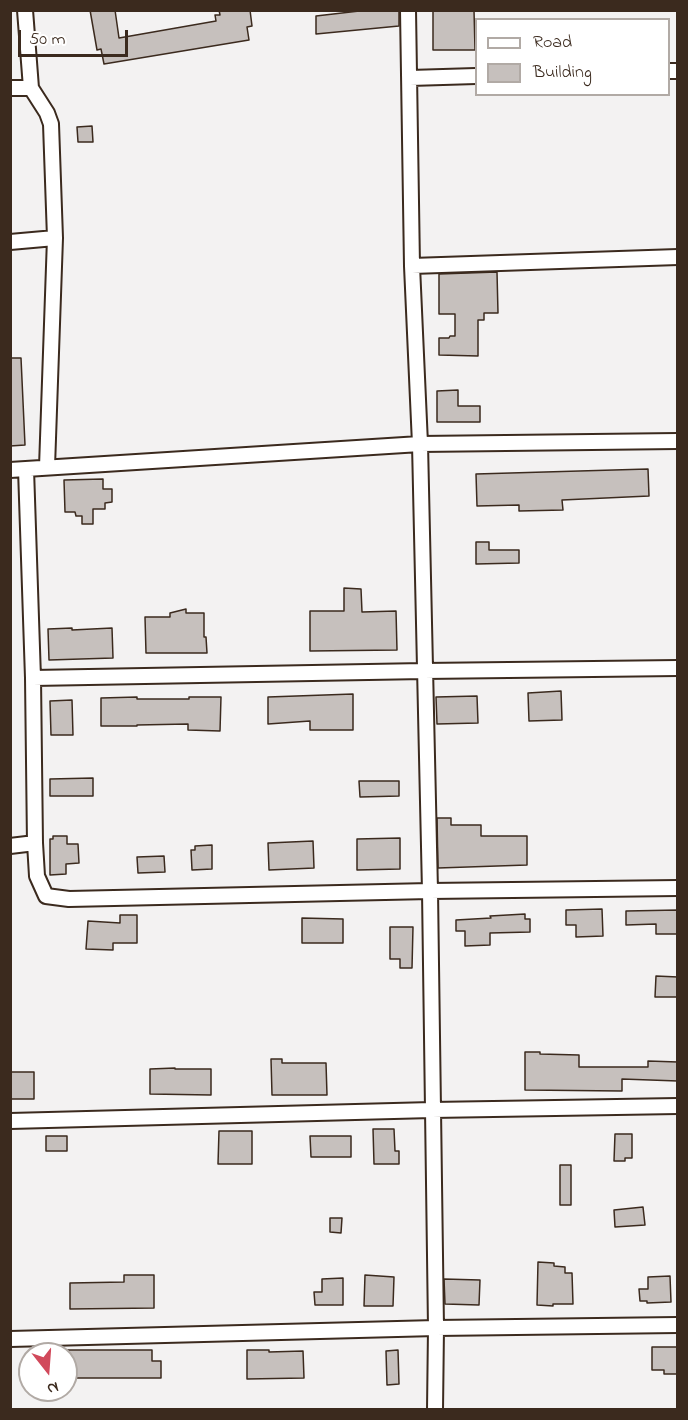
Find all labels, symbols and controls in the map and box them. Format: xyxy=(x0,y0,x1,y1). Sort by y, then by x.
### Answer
scale bar xyxy=(21,18,130,56)
legend xyxy=(475,18,670,96)
text: 50 m xyxy=(29,27,66,53)
text: Road xyxy=(533,30,572,56)
text: Building xyxy=(533,60,592,86)
north arrow xyxy=(18,1342,78,1402)
text: N xyxy=(44,1374,61,1400)

